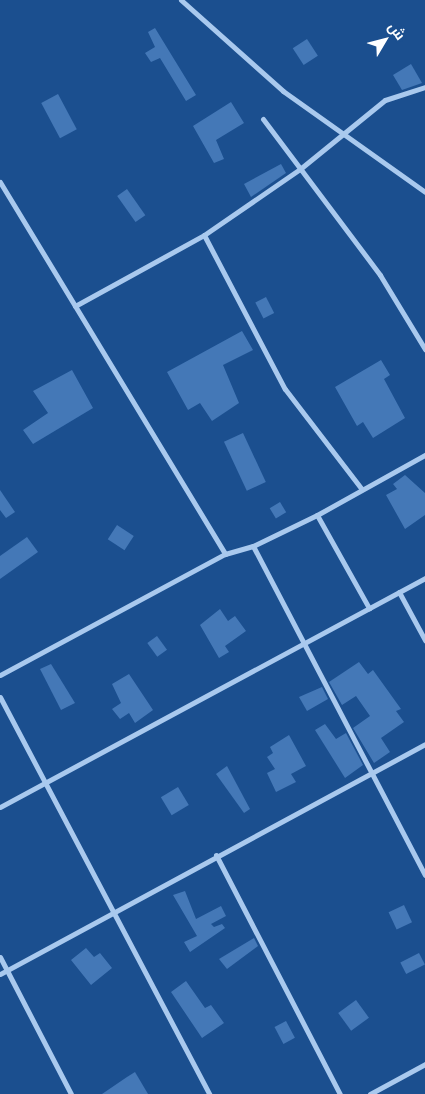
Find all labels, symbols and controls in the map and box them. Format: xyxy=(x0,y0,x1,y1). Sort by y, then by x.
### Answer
north arrow xyxy=(360,15,410,65)
text: ش xyxy=(385,19,409,43)

